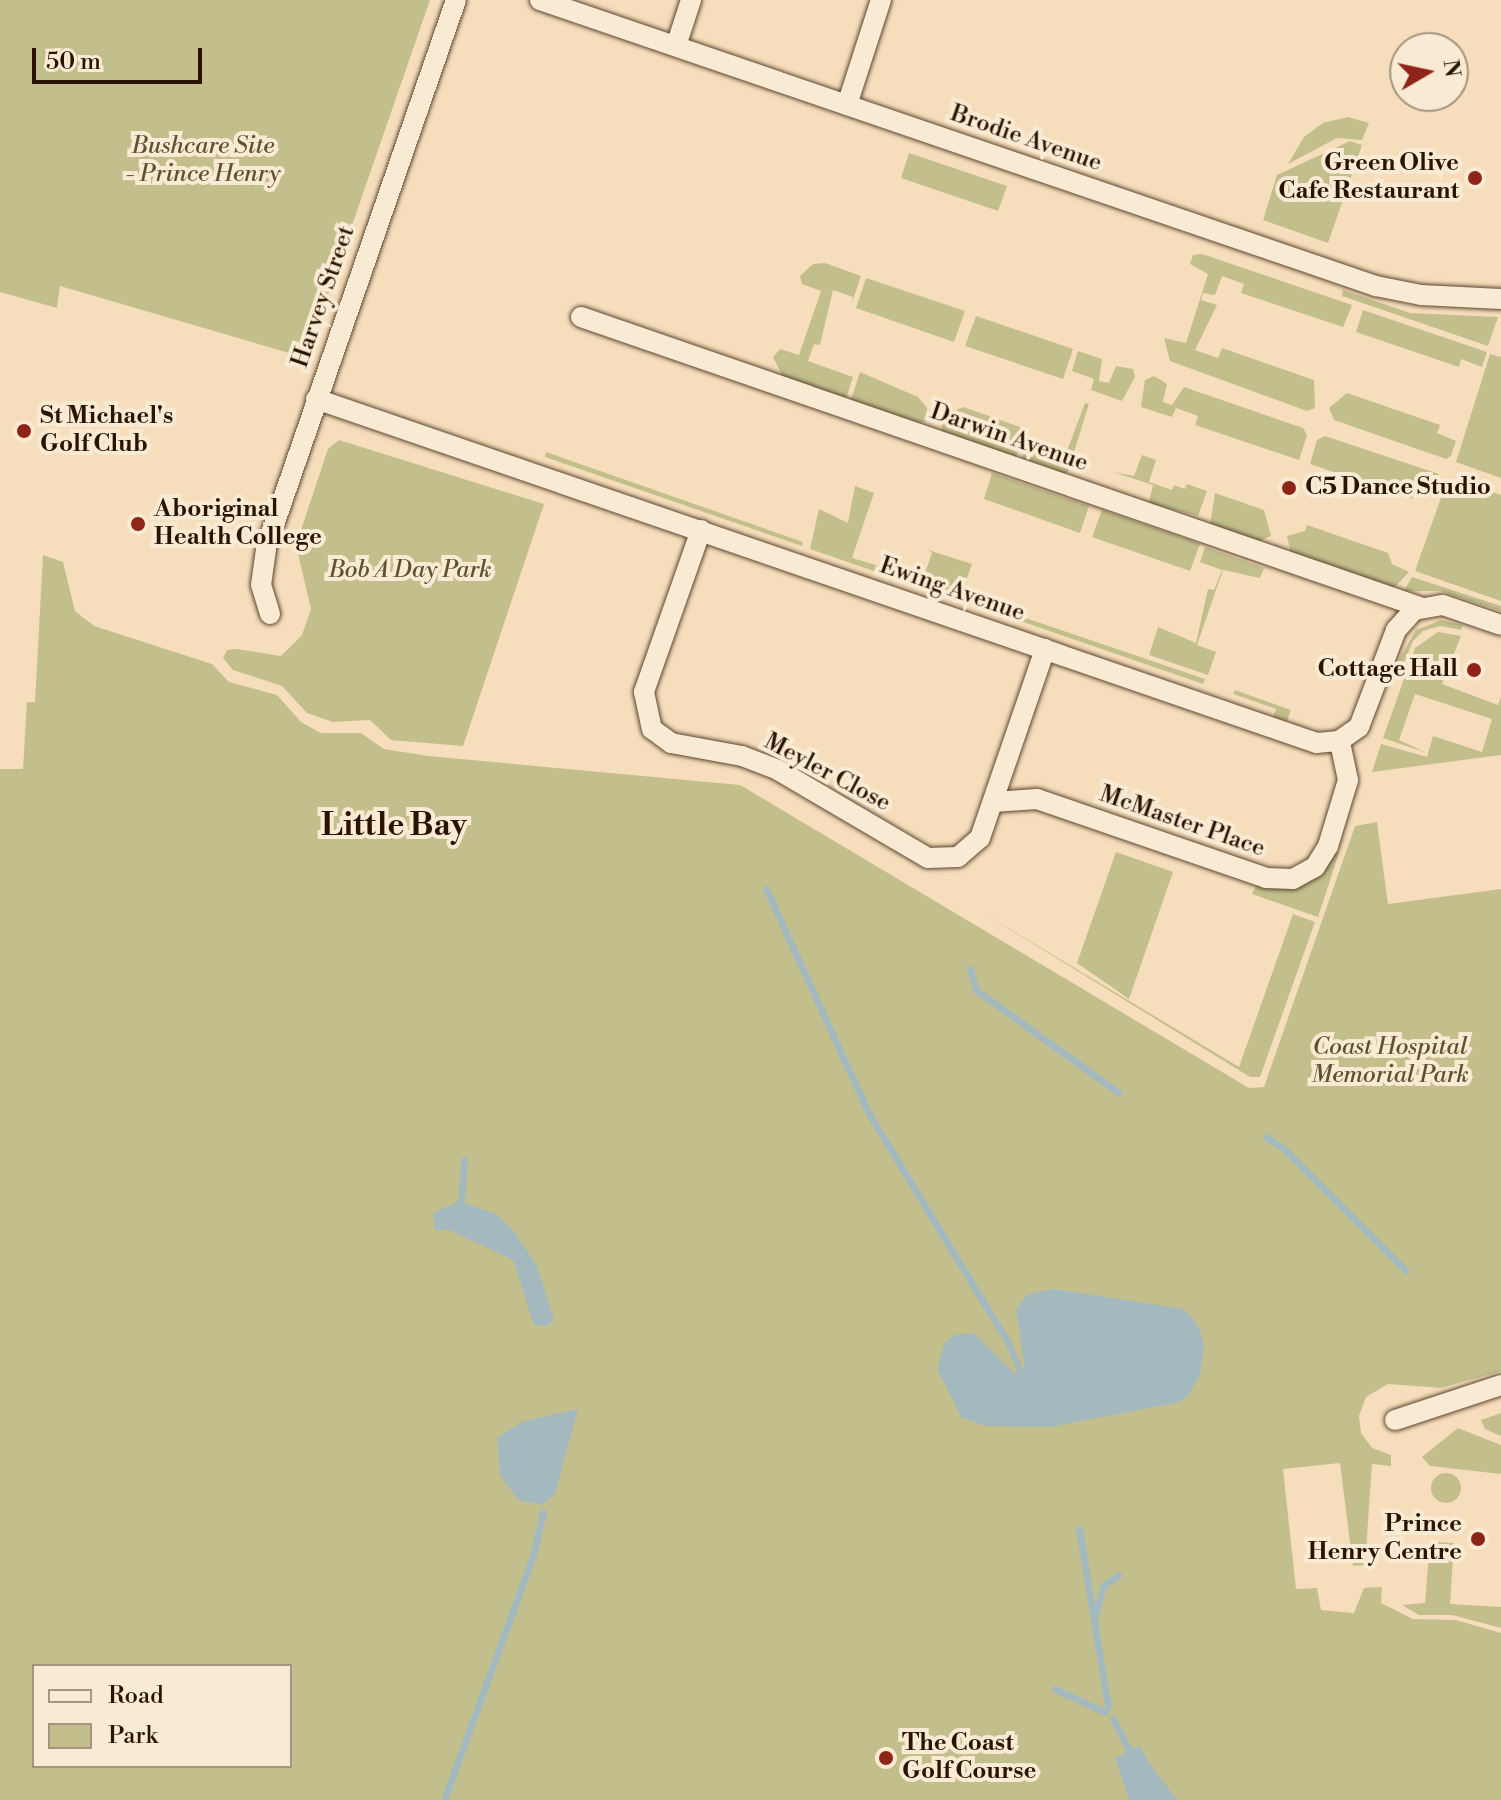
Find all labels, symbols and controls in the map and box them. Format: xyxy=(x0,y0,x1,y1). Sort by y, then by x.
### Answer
scale bar xyxy=(36,32,206,82)
north arrow xyxy=(1389,32,1469,112)
text: 50 m xyxy=(46,47,101,77)
text: N xyxy=(1437,58,1466,79)
street label: Brodie Avenue xyxy=(947,100,1105,178)
park label: Bushcare Site - Prince Henry xyxy=(125,133,281,189)
place label: Green Olive Cafe Restaurant xyxy=(1278,150,1459,206)
marker: Green Olive Cafe Restaurant xyxy=(1466,169,1484,187)
street label: Harvey Street xyxy=(286,222,362,372)
street label: Darwin Avenue xyxy=(926,398,1092,478)
place label: St Michael's Golf Club xyxy=(40,403,173,459)
marker: St Michael's Golf Club xyxy=(15,422,33,440)
place label: C5 Dance Studio xyxy=(1305,474,1491,502)
marker: C5 Dance Studio xyxy=(1280,479,1298,497)
place label: Aboriginal Health College xyxy=(154,496,322,552)
marker: Aboriginal Health College xyxy=(129,515,147,533)
street label: Ewing Avenue xyxy=(876,552,1028,628)
park label: Bob A Day Park xyxy=(328,557,492,585)
place label: Cottage Hall xyxy=(1317,656,1458,684)
marker: Cottage Hall xyxy=(1465,661,1483,679)
street label: Meyler Close xyxy=(759,728,895,818)
street label: McMaster Place xyxy=(1096,780,1268,864)
district label: Little Bay xyxy=(321,806,467,844)
park label: Coast Hospital Memorial Park xyxy=(1311,1034,1469,1090)
place label: Prince Henry Centre xyxy=(1308,1511,1462,1567)
marker: Prince Henry Centre xyxy=(1469,1530,1487,1548)
legend xyxy=(32,1664,292,1768)
text: Road xyxy=(108,1681,164,1711)
text: Park xyxy=(108,1721,158,1751)
place label: The Coast Golf Course xyxy=(902,1730,1036,1786)
marker: The Coast Golf Course xyxy=(877,1749,895,1767)

